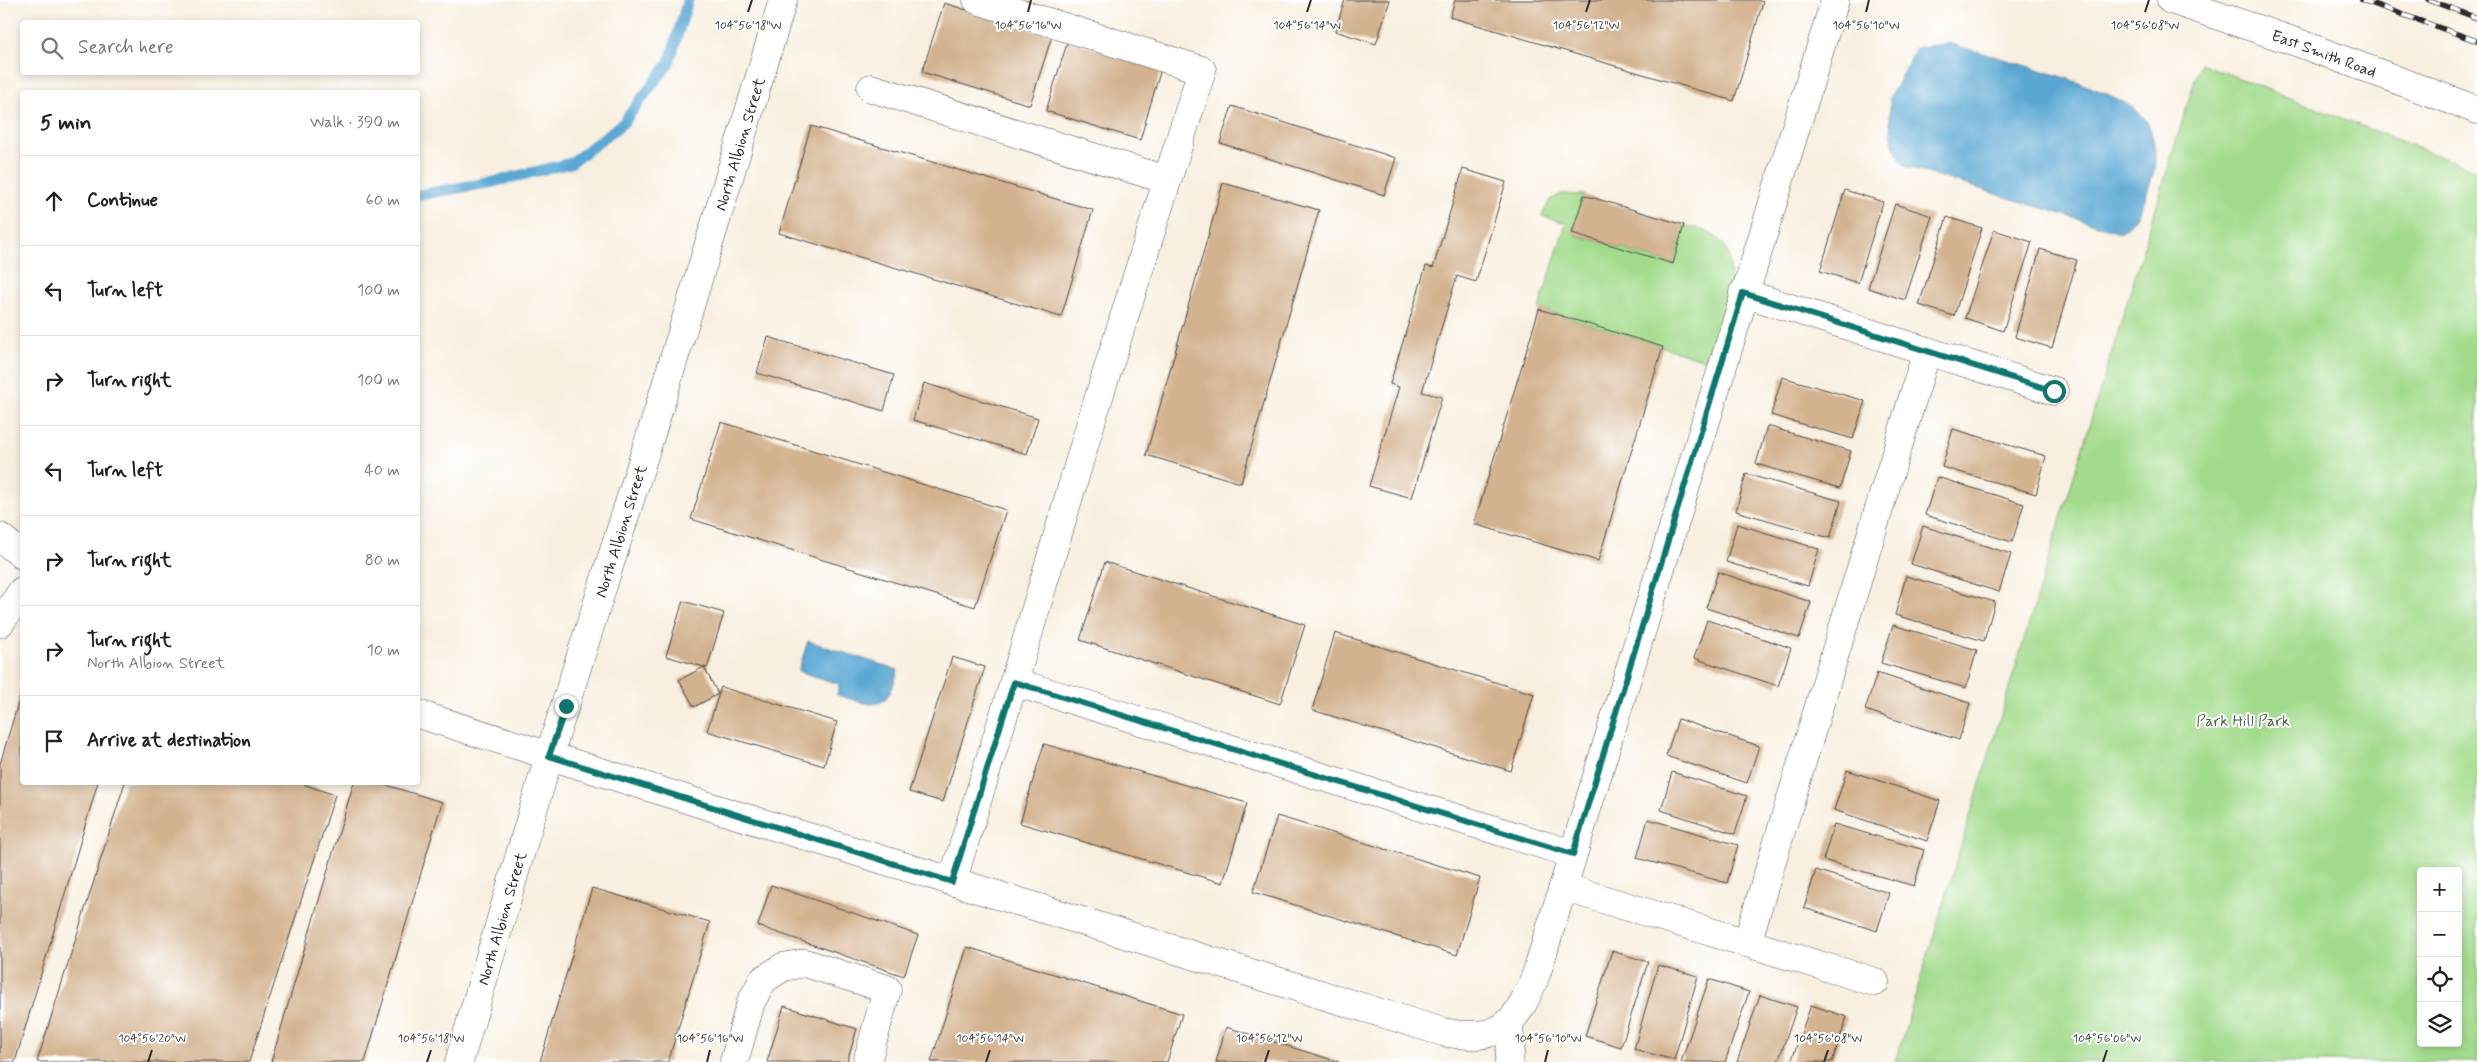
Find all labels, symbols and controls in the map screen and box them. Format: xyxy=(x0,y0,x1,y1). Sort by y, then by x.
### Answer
text: 104°56'18"W xyxy=(715,18,782,34)
text: 104°56'16"W xyxy=(995,18,1062,34)
text: 104°56'14"W xyxy=(1273,18,1341,34)
text: 104°56'12"W xyxy=(1553,18,1619,34)
text: 104°56'10"W xyxy=(1832,18,1900,34)
text: 104°56'08"W xyxy=(2111,18,2179,34)
search box xyxy=(20,20,420,75)
street label: East Smith Road xyxy=(2268,26,2379,83)
icon: search xyxy=(38,34,66,62)
text: Search here xyxy=(78,35,174,60)
street label: North Albion Street xyxy=(711,75,771,213)
text: 5 min xyxy=(40,109,92,137)
text: Walk · 390 m xyxy=(310,112,400,133)
icon: ahead xyxy=(40,187,68,215)
text: Continue xyxy=(87,188,158,213)
text: 60 m xyxy=(366,190,400,211)
icon: left xyxy=(40,277,68,305)
text: Turn left xyxy=(87,278,163,303)
text: 100 m xyxy=(357,280,400,301)
icon: right xyxy=(40,367,68,395)
text: Turn right xyxy=(87,368,171,393)
text: 100 m xyxy=(357,370,400,391)
route start xyxy=(2043,380,2066,403)
icon: left xyxy=(40,457,68,485)
text: Turn left xyxy=(87,458,163,483)
text: 40 m xyxy=(364,460,400,481)
street label: North Albion Street xyxy=(591,462,653,600)
icon: right xyxy=(40,547,68,575)
text: Turn right xyxy=(87,548,171,573)
text: 80 m xyxy=(365,550,400,571)
text: Turn right xyxy=(87,628,171,653)
icon: right xyxy=(40,637,68,665)
text: 10 m xyxy=(367,640,400,661)
text: North Albion Street xyxy=(87,653,225,674)
route end xyxy=(555,695,578,718)
park label: Park Hill Park xyxy=(2196,711,2290,732)
icon: arrive xyxy=(40,727,68,755)
text: Arrive at destination xyxy=(87,728,251,753)
street label: North Albion Street xyxy=(473,849,532,988)
map controls xyxy=(2417,867,2462,1047)
button: + xyxy=(2417,867,2462,912)
button: − xyxy=(2417,912,2462,957)
button: locate xyxy=(2417,957,2462,1002)
button: layers xyxy=(2417,1002,2462,1047)
text: 104°56'20"W xyxy=(118,1031,186,1047)
text: 104°56'18"W xyxy=(398,1031,465,1047)
text: 104°56'16"W xyxy=(677,1031,744,1047)
text: 104°56'14"W xyxy=(956,1031,1024,1047)
text: 104°56'12"W xyxy=(1236,1031,1302,1047)
text: 104°56'10"W xyxy=(1514,1031,1582,1047)
text: 104°56'08"W xyxy=(1794,1031,1862,1047)
text: 104°56'06"W xyxy=(2073,1031,2141,1047)

